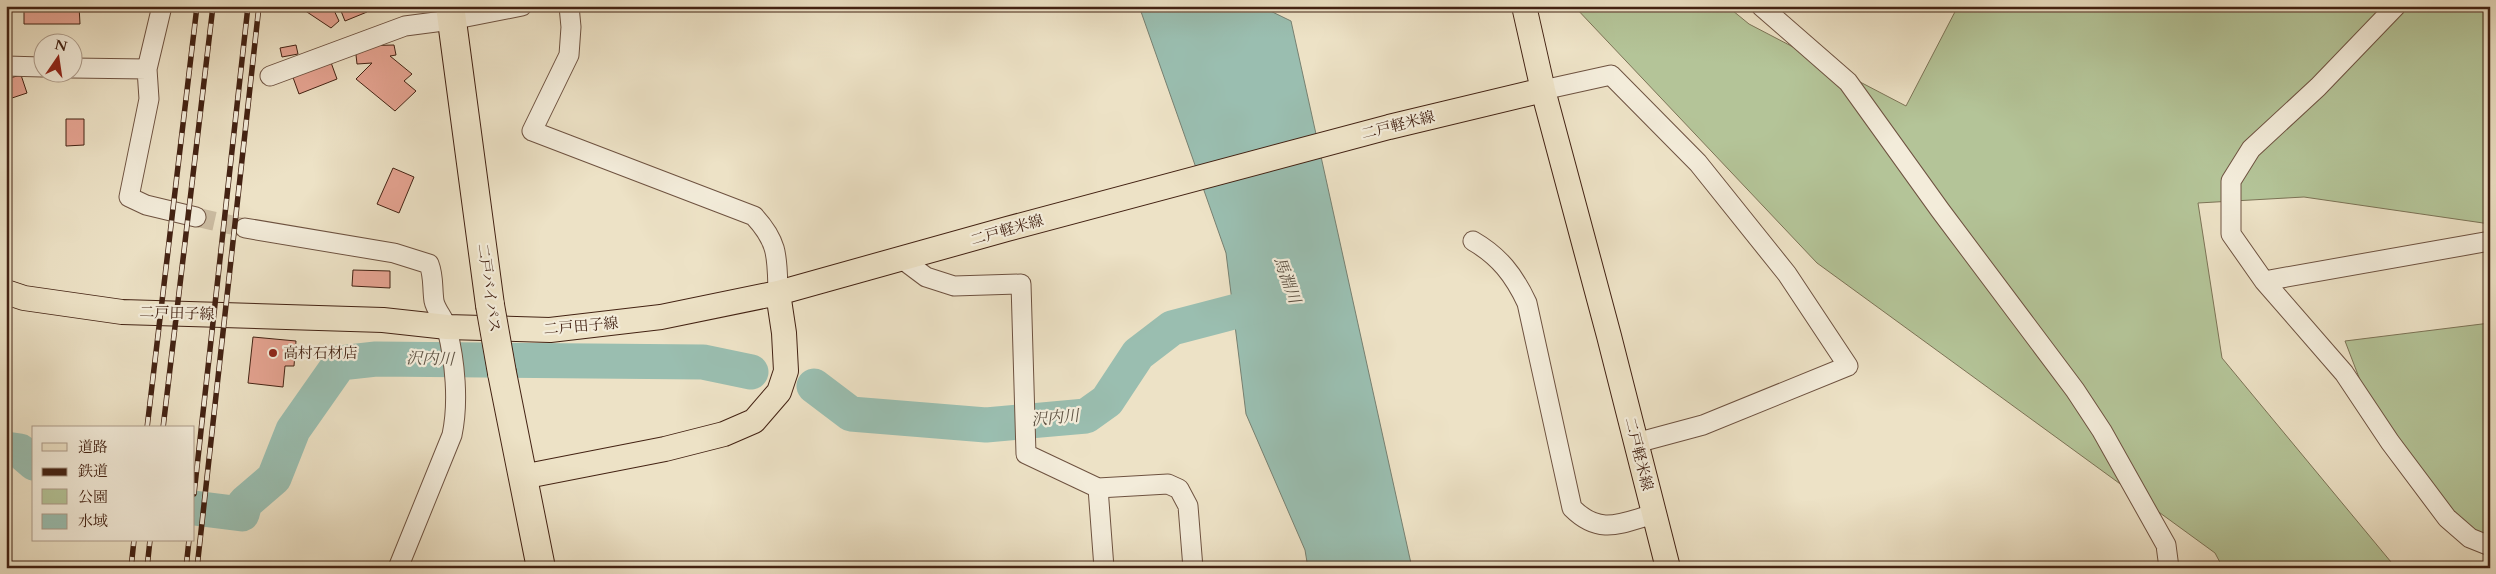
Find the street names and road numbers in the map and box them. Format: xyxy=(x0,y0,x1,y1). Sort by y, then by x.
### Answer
street label: 二戸軽米線 xyxy=(1359,106,1437,144)
street label: 二戸軽米線 xyxy=(968,210,1046,250)
street label: 二戸バイパス xyxy=(473,242,505,334)
street label: 二戸田子線 xyxy=(139,302,215,324)
street label: 二戸田子線 xyxy=(543,313,619,339)
street label: 二戸軽米線 xyxy=(1620,415,1658,493)

